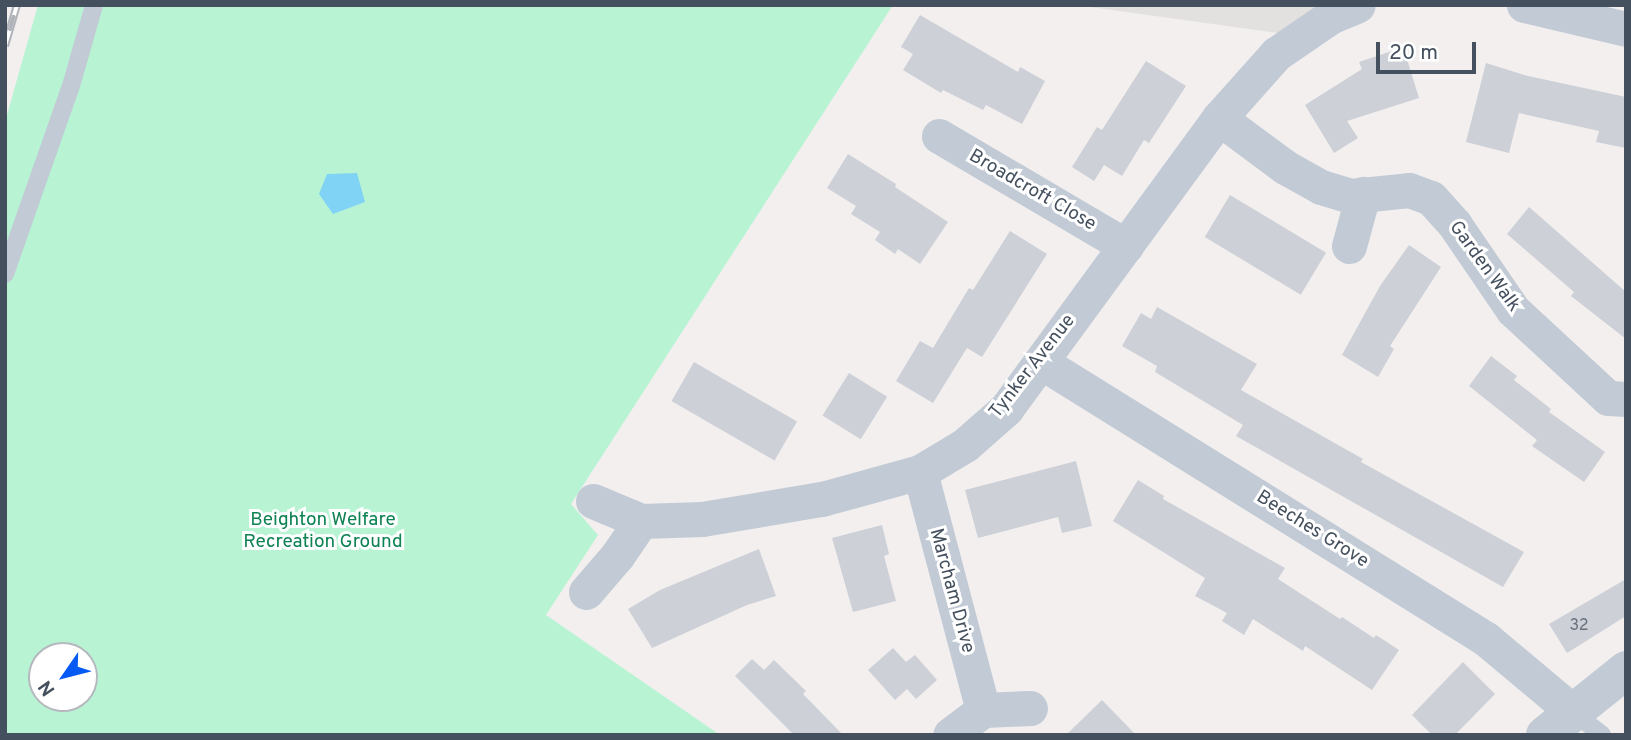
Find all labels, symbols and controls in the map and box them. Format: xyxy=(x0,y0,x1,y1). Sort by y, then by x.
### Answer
scale bar xyxy=(1379,28,1479,72)
text: 20 m xyxy=(1389,40,1438,67)
street label: Broadcroft Close xyxy=(964,145,1100,237)
street label: Garden Walk xyxy=(1443,217,1525,317)
street label: Tynker Avenue xyxy=(985,310,1081,424)
street label: Beeches Grove xyxy=(1252,486,1372,574)
park label: Beighton Welfare Recreation Ground xyxy=(243,510,403,554)
street label: Marcham Drive xyxy=(923,526,979,656)
house number: 32 xyxy=(1569,616,1589,636)
north arrow xyxy=(28,642,98,712)
text: N xyxy=(34,675,61,700)

